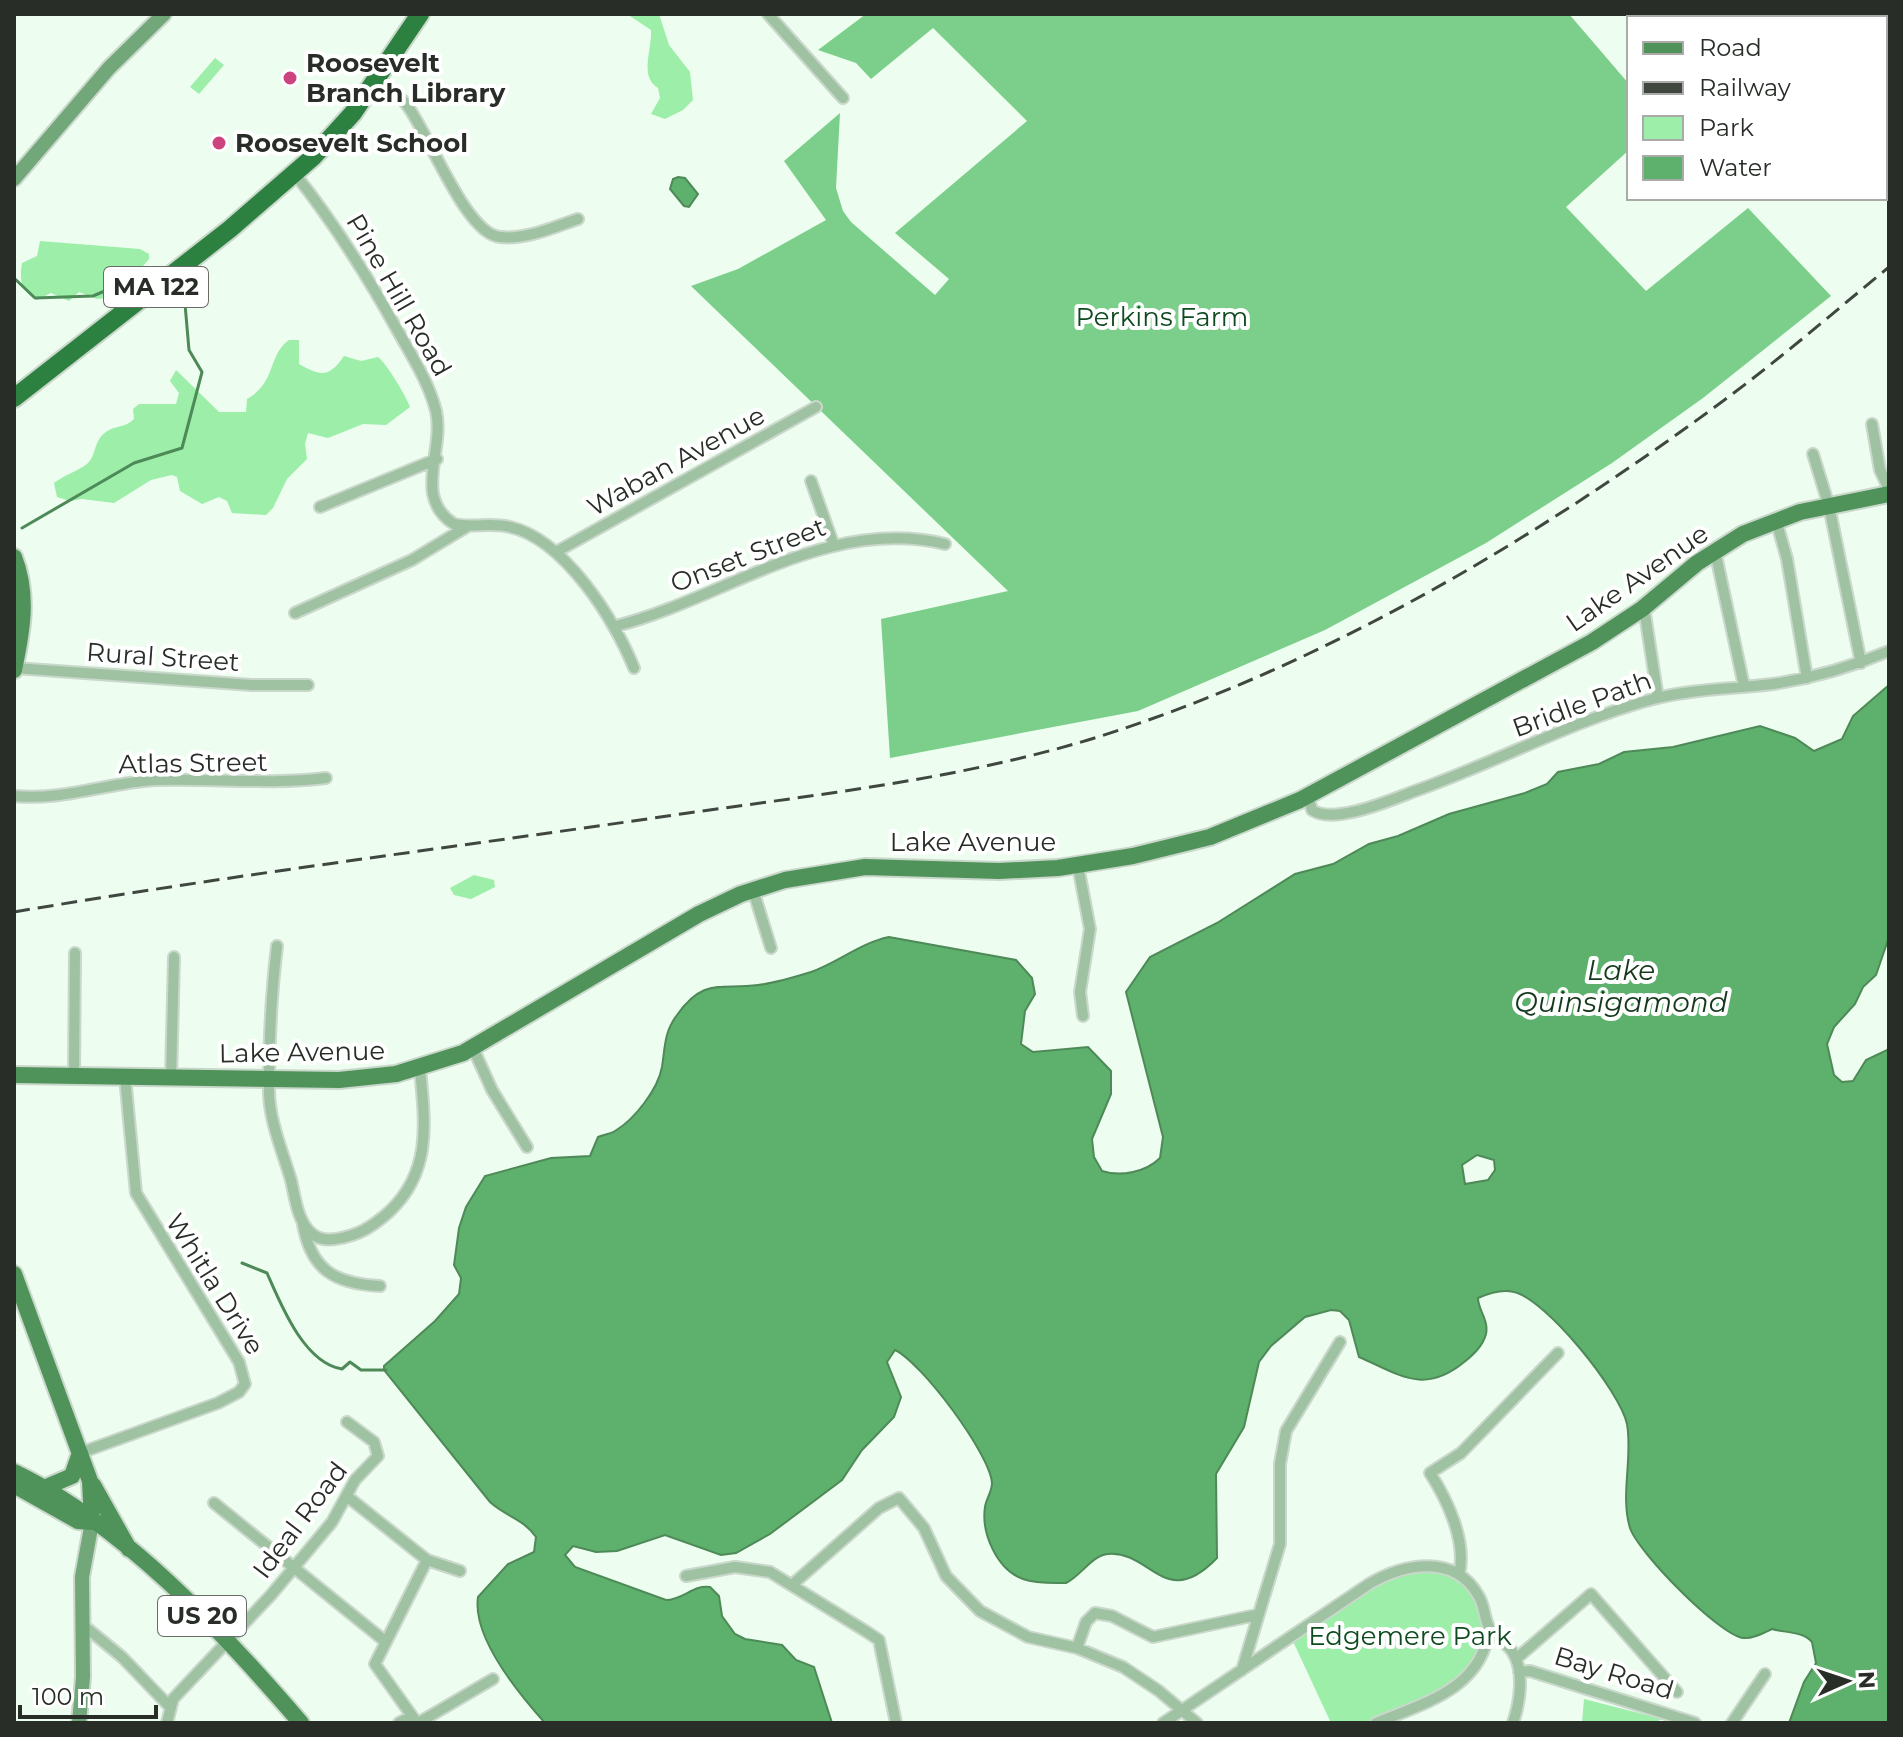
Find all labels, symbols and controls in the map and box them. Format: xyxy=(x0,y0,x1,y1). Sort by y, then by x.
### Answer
legend xyxy=(1627,16,1887,200)
text: Road xyxy=(1699,33,1762,62)
place label: Roosevelt Branch Library xyxy=(306,47,506,109)
marker: Roosevelt Branch Library xyxy=(281,69,299,87)
text: Railway xyxy=(1699,73,1791,102)
text: Park xyxy=(1699,113,1754,142)
place label: Roosevelt School xyxy=(235,127,468,159)
marker: Roosevelt School xyxy=(210,134,228,152)
text: Water xyxy=(1699,153,1772,182)
street label: Pine Hill Road xyxy=(339,208,459,382)
road number: MA 122 xyxy=(104,267,208,307)
park label: Perkins Farm xyxy=(1076,301,1248,333)
street label: Waban Avenue xyxy=(582,399,770,523)
street label: Onset Street xyxy=(666,511,830,599)
street label: Lake Avenue xyxy=(1560,517,1714,639)
street label: Rural Street xyxy=(85,636,241,678)
street label: Bridle Path xyxy=(1508,664,1656,744)
street label: Atlas Street xyxy=(118,746,268,780)
street label: Lake Avenue xyxy=(890,826,1056,858)
water label: Lake Quinsigamond xyxy=(1514,953,1728,1019)
street label: Lake Avenue xyxy=(219,1035,385,1069)
street label: Whitla Drive xyxy=(159,1207,271,1361)
street label: Ideal Road xyxy=(246,1455,354,1585)
road number: US 20 xyxy=(158,1596,246,1636)
park label: Edgemere Park xyxy=(1308,1620,1512,1652)
street label: Bay Road xyxy=(1550,1640,1678,1706)
north arrow xyxy=(1807,1641,1887,1721)
scale bar xyxy=(20,1669,156,1719)
text: N xyxy=(1853,1670,1880,1690)
text: 100 m xyxy=(32,1682,104,1711)

